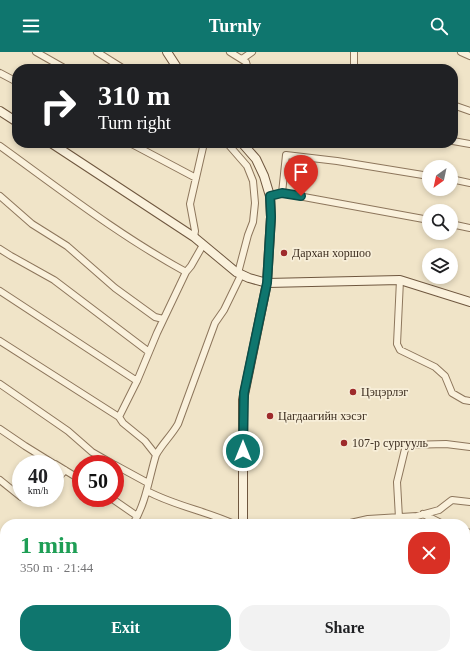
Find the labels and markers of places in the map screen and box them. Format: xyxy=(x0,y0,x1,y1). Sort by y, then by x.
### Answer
pin xyxy=(284,155,318,196)
place label: Дархан хоршоо xyxy=(292,246,371,260)
marker: Дархан хоршоо xyxy=(279,248,289,258)
place label: Цэцэрлэг xyxy=(361,385,408,399)
marker: Цэцэрлэг xyxy=(348,387,358,397)
place label: Цагдаагийн хэсэг xyxy=(278,409,367,423)
marker: Цагдаагийн хэсэг xyxy=(265,411,275,421)
place label: 107-р сургууль xyxy=(352,436,429,450)
marker: 107-р сургууль xyxy=(339,438,349,448)

